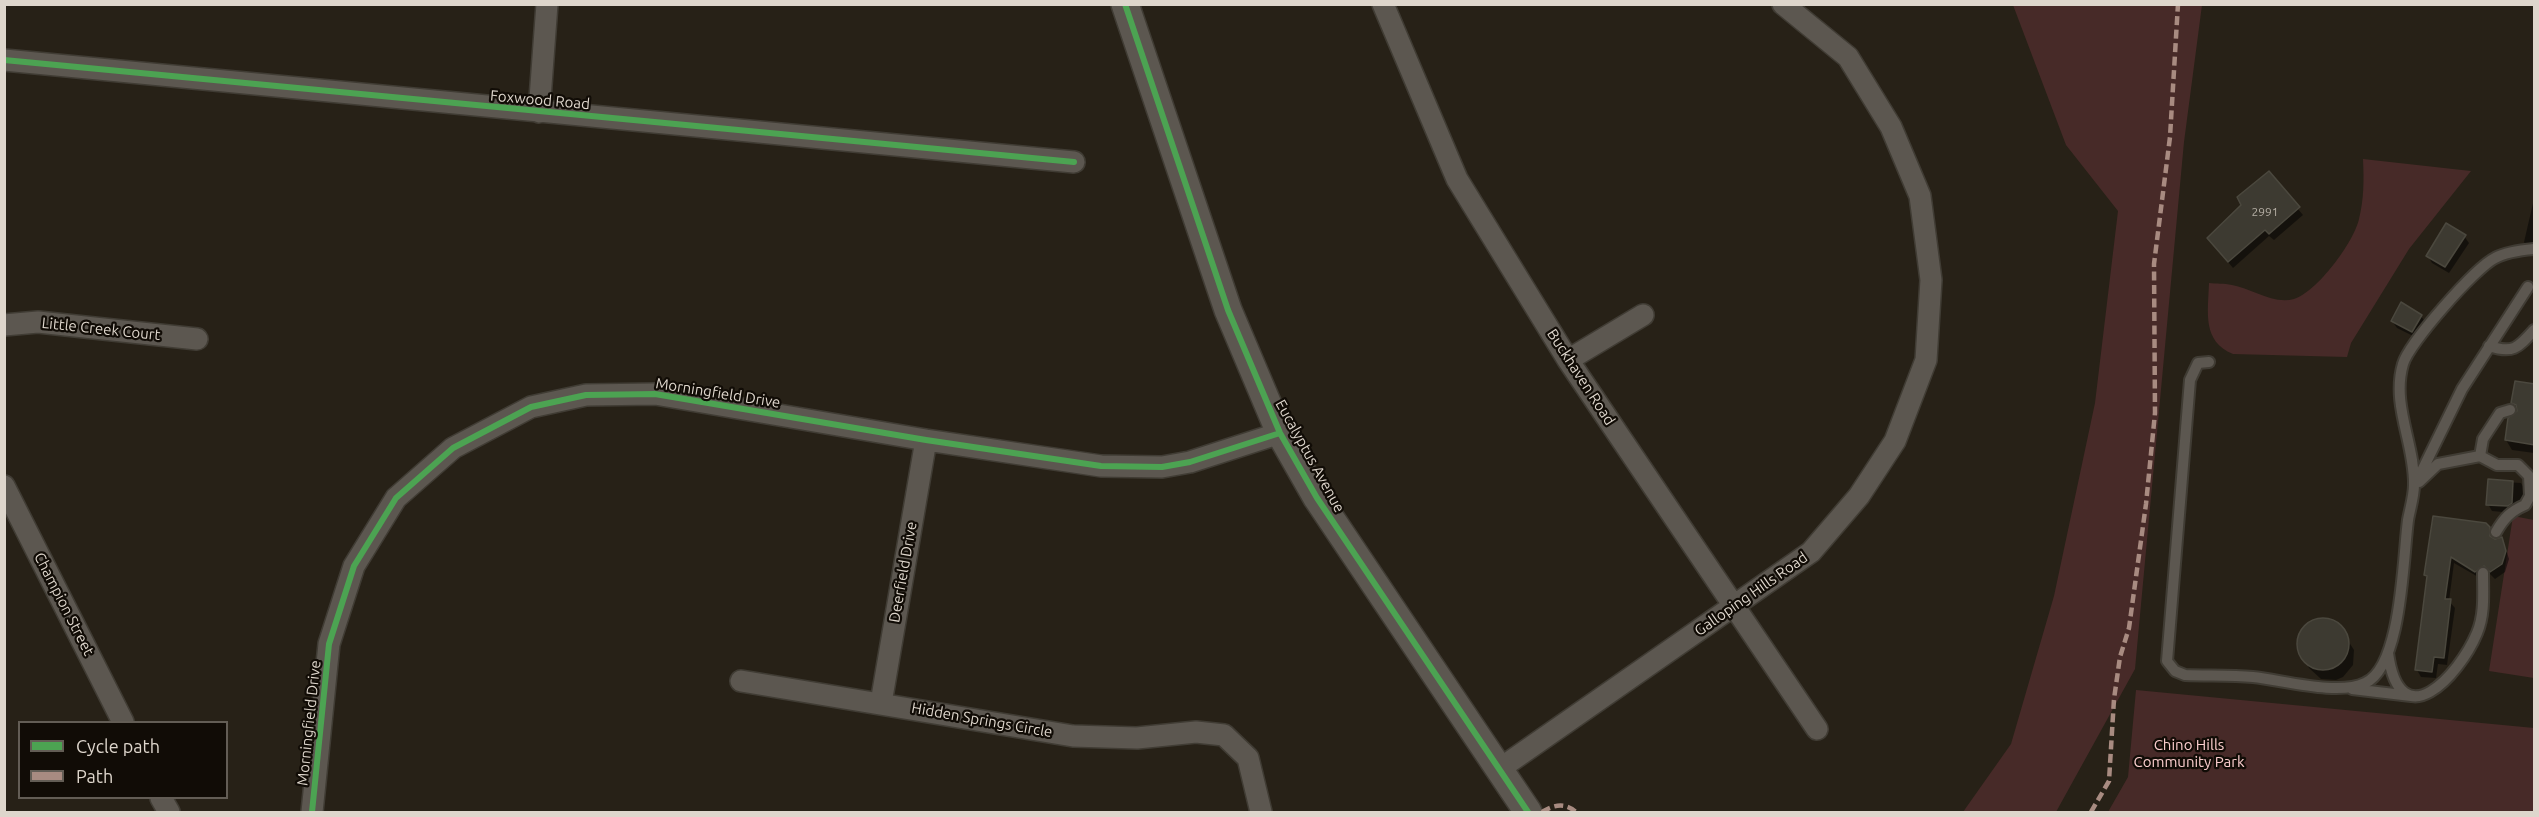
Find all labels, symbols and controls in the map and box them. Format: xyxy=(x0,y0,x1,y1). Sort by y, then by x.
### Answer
street label: Foxwood Road xyxy=(489,87,591,113)
house number: 2991 xyxy=(2251,205,2279,219)
street label: Little Creek Court xyxy=(41,314,161,344)
street label: Buckhaven Road xyxy=(1543,326,1619,428)
street label: Morningfield Drive xyxy=(654,374,782,412)
street label: Eucalyptus Avenue xyxy=(1271,396,1349,516)
street label: Deerfield Drive xyxy=(885,520,921,624)
street label: Galloping Hills Road xyxy=(1691,548,1811,640)
street label: Champion Street xyxy=(30,549,98,659)
street label: Morningfield Drive xyxy=(293,659,325,787)
street label: Hidden Springs Circle xyxy=(910,699,1054,741)
legend xyxy=(18,721,228,799)
text: Cycle path xyxy=(76,736,160,756)
park label: Chino Hills Community Park xyxy=(2134,736,2244,771)
text: Path xyxy=(76,766,113,786)

